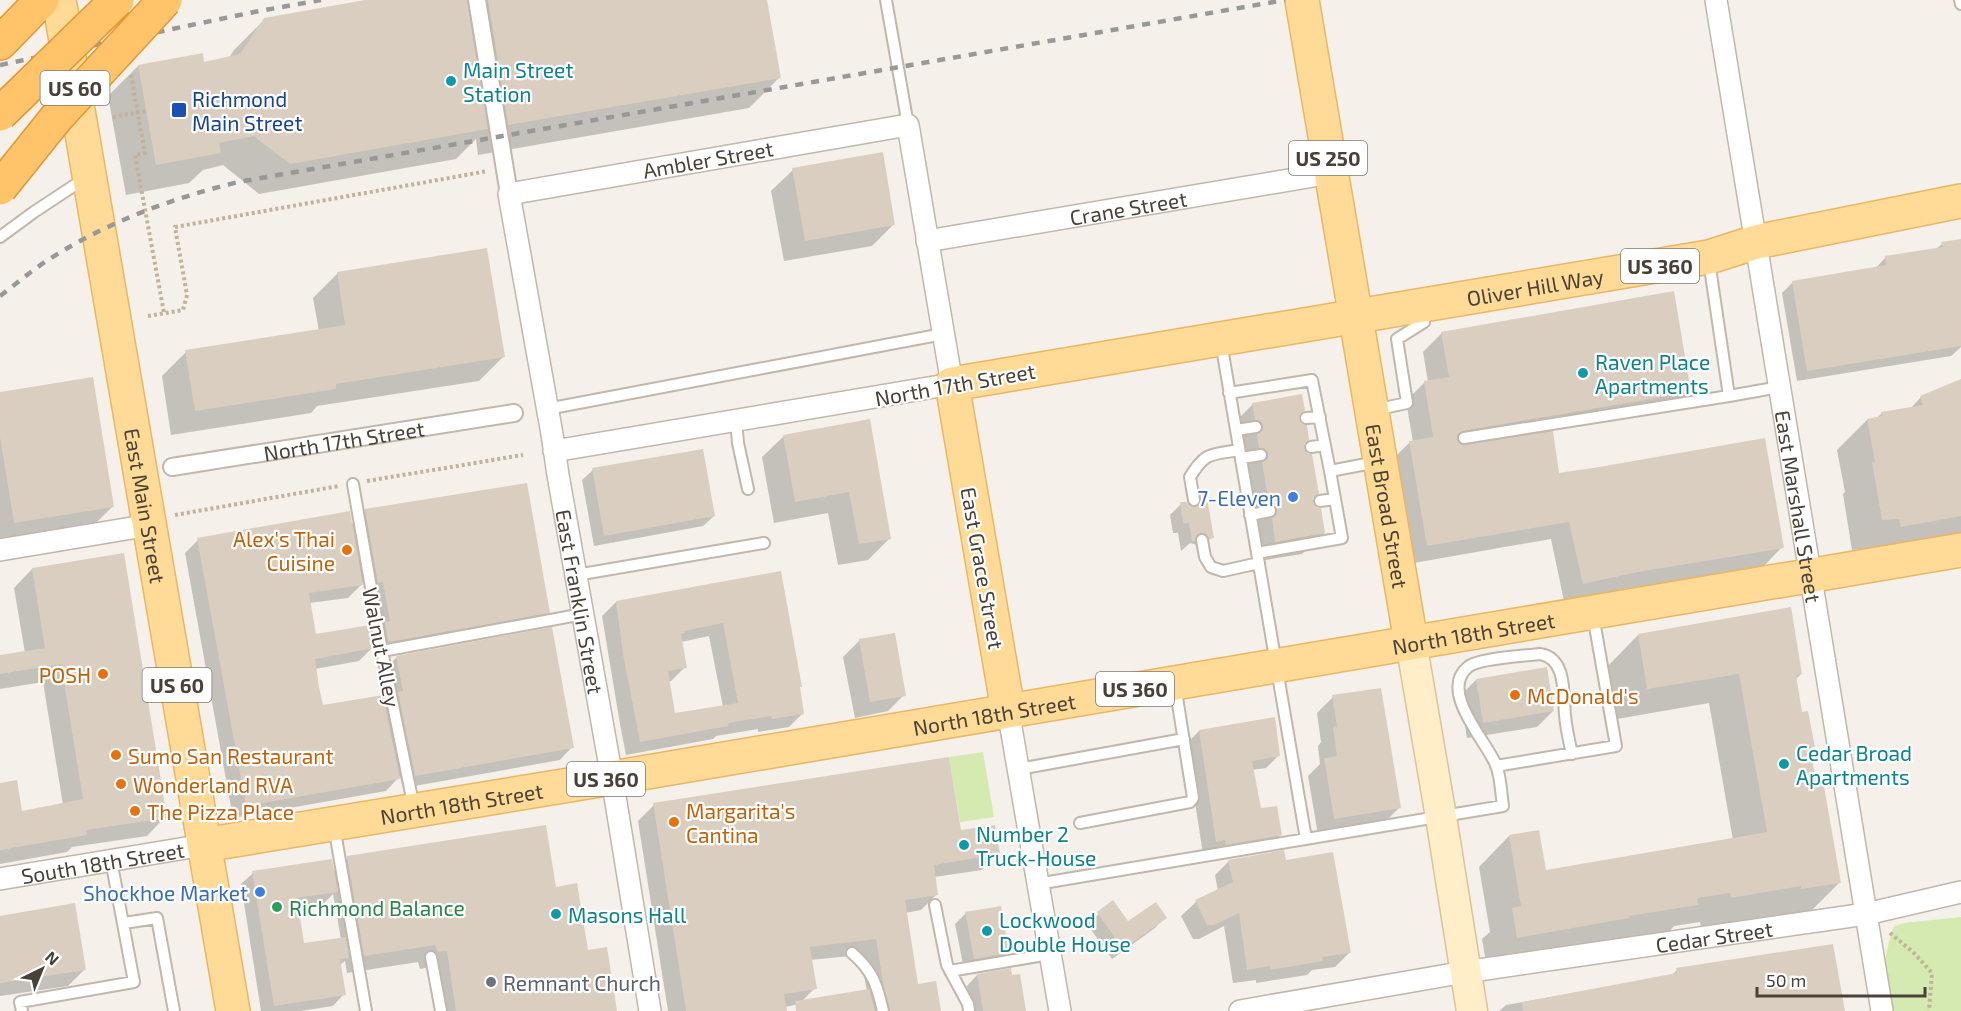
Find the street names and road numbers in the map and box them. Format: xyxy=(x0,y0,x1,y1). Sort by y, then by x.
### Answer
road number: US 60 xyxy=(40,71,110,105)
street label: Ambler Street xyxy=(641,135,775,183)
road number: US 250 xyxy=(1289,141,1367,175)
street label: Crane Street xyxy=(1068,185,1189,229)
road number: US 360 xyxy=(1621,249,1699,283)
street label: Oliver Hill Way xyxy=(1465,262,1605,310)
street label: North 17th Street xyxy=(873,358,1037,410)
street label: East Marshall Street xyxy=(1771,408,1827,604)
street label: North 17th Street xyxy=(262,415,426,465)
street label: East Broad Street xyxy=(1362,422,1414,590)
street label: East Main Street xyxy=(120,426,172,585)
street label: East Grace Street xyxy=(956,485,1010,651)
street label: East Franklin Street xyxy=(552,507,609,696)
street label: Walnut Alley xyxy=(358,585,406,709)
street label: North 18th Street xyxy=(1390,606,1557,658)
road number: US 60 xyxy=(142,668,212,702)
road number: US 360 xyxy=(1096,672,1174,706)
street label: North 18th Street xyxy=(911,687,1077,739)
road number: US 360 xyxy=(567,762,645,796)
street label: North 18th Street xyxy=(378,777,545,828)
street label: South 18th Street xyxy=(19,836,186,888)
street label: Cedar Street xyxy=(1654,915,1774,957)

